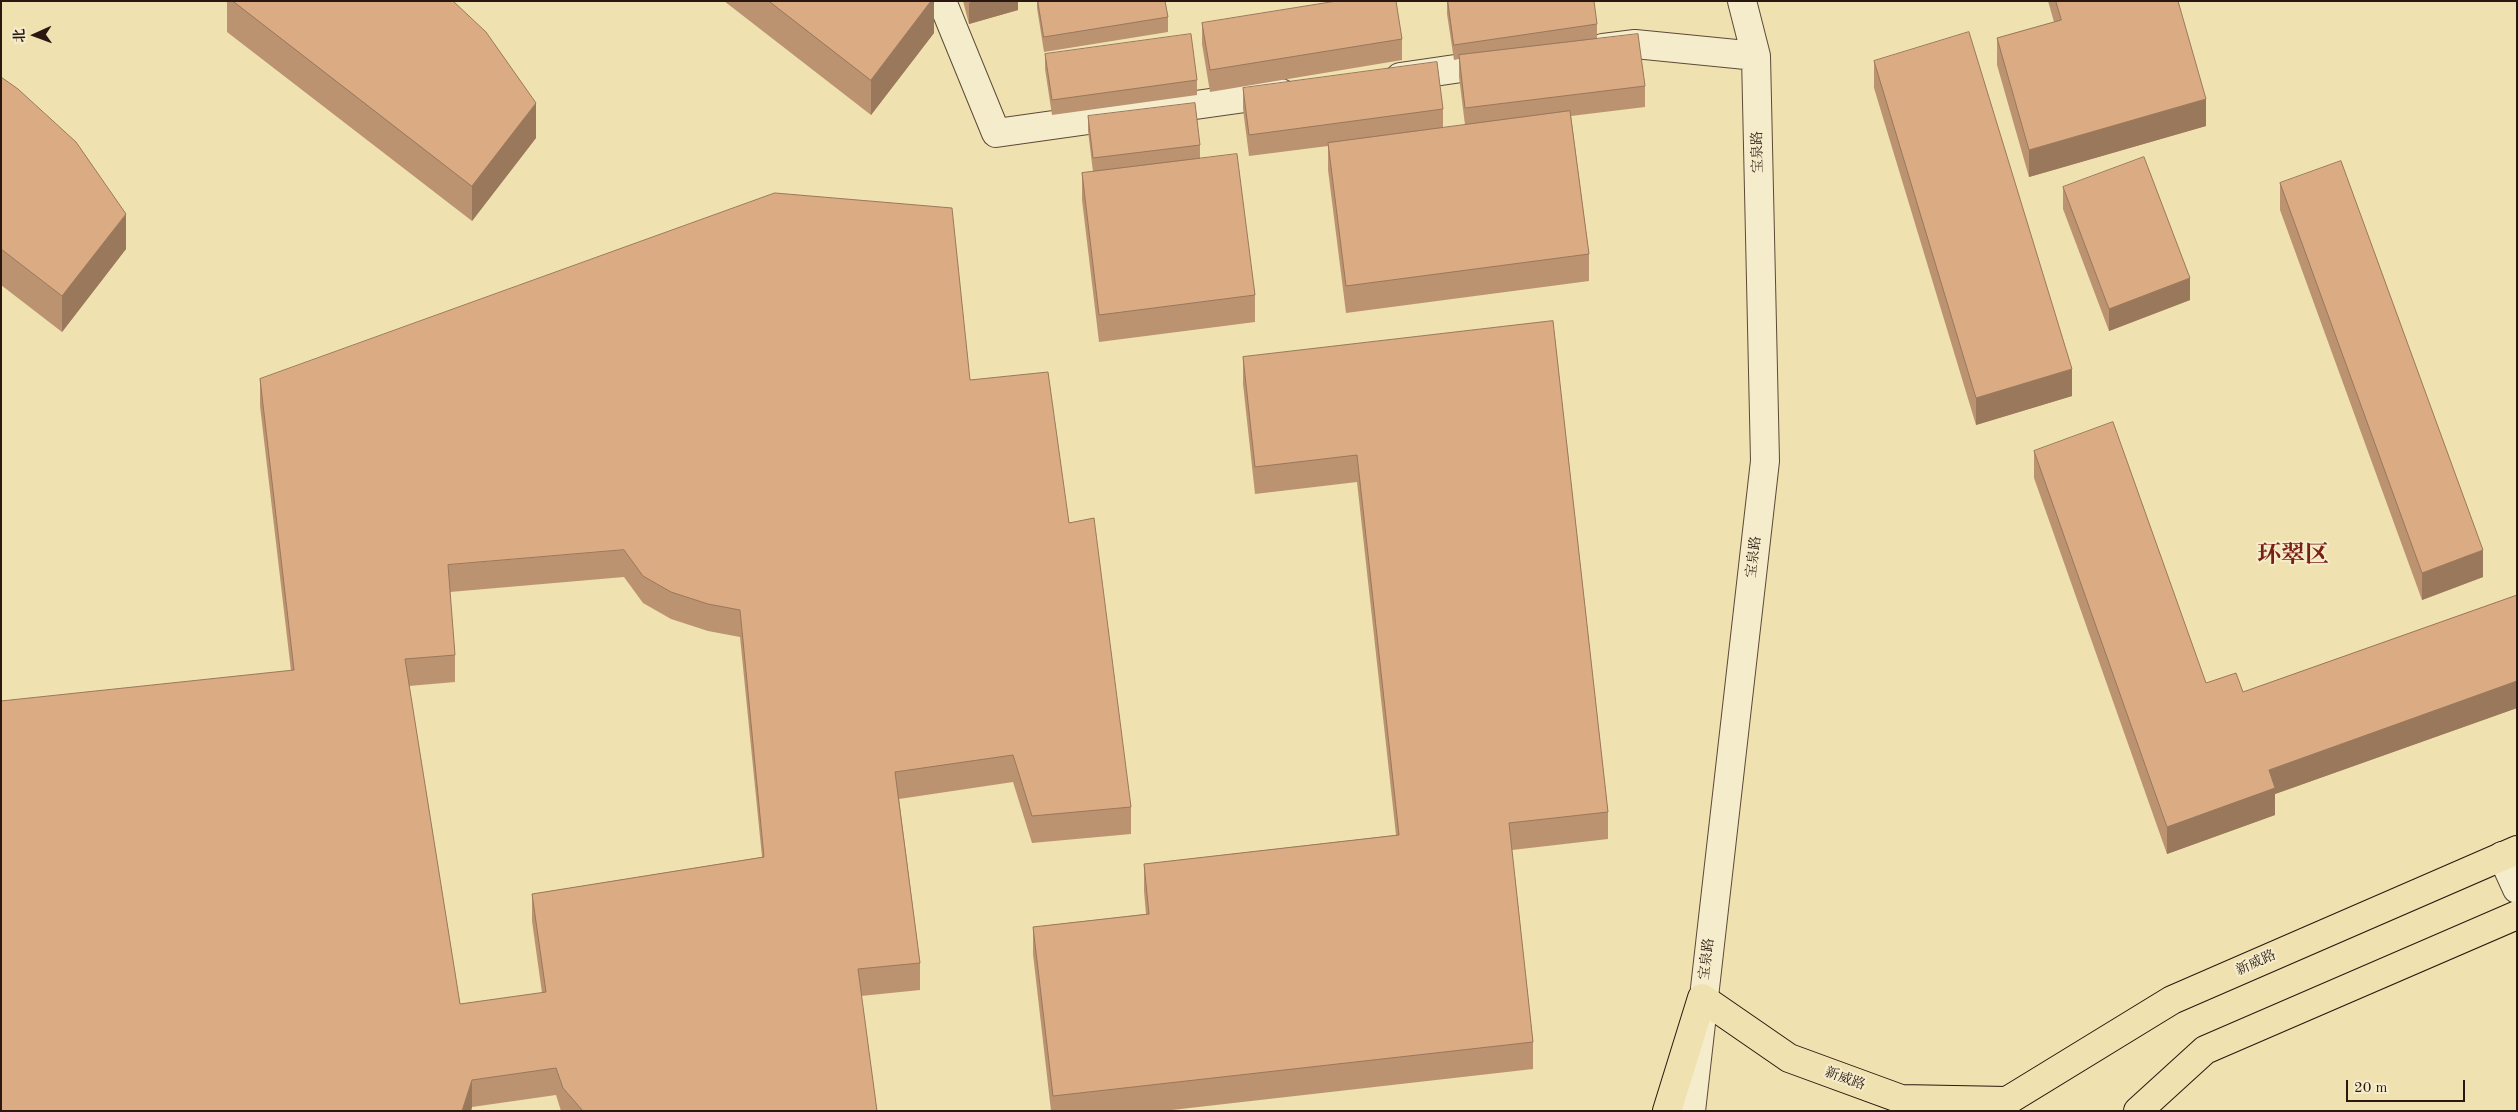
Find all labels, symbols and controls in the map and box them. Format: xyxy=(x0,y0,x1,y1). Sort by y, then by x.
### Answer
north arrow xyxy=(10,10,60,60)
text: 北 xyxy=(13,28,27,43)
street label: 宝泉路 xyxy=(1749,131,1767,173)
street label: 宝泉路 xyxy=(1743,535,1765,579)
district label: 环翠区 xyxy=(2257,542,2329,570)
street label: 宝泉路 xyxy=(1696,937,1718,981)
street label: 新威路 xyxy=(2233,947,2279,979)
street label: 新威路 xyxy=(1822,1064,1868,1094)
scale bar xyxy=(2348,1070,2467,1102)
text: 20 m xyxy=(2354,1081,2388,1096)

